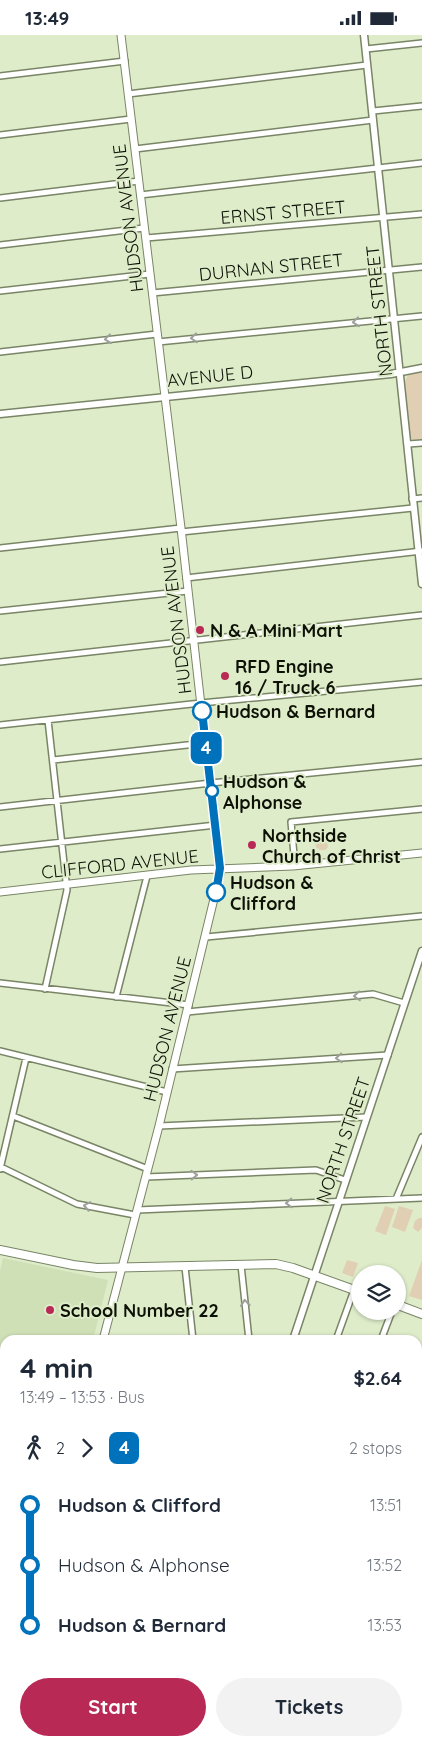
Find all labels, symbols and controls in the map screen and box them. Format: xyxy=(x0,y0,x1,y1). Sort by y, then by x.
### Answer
text: 13:49 xyxy=(25,6,69,30)
street label: HUDSON AVENUE xyxy=(108,143,148,293)
street label: ERNST STREET xyxy=(219,195,347,229)
street label: NORTH STREET xyxy=(361,244,397,378)
street label: DURNAN STREET xyxy=(198,248,344,286)
one-way arrow xyxy=(352,316,360,327)
one-way arrow xyxy=(190,332,198,343)
one-way arrow xyxy=(104,333,112,344)
street label: AVENUE D xyxy=(166,360,254,392)
street label: HUDSON AVENUE xyxy=(156,545,196,695)
place label: N & A Mini Mart xyxy=(210,619,343,642)
marker: N & A Mini Mart xyxy=(194,624,206,636)
place label: RFD Engine 16 / Truck 6 xyxy=(235,655,335,699)
marker: RFD Engine 16 / Truck 6 xyxy=(219,670,231,682)
place label: Hudson & Bernard xyxy=(216,700,375,723)
marker: Hudson & Bernard xyxy=(192,701,212,721)
line badge: 4 xyxy=(190,732,222,764)
text: 4 xyxy=(201,736,211,759)
place label: Hudson & Alphonse xyxy=(223,770,306,814)
marker: Hudson & Alphonse xyxy=(205,784,219,798)
place label: Northside Church of Christ xyxy=(262,824,401,868)
marker: Northside Church of Christ xyxy=(246,839,258,851)
street label: CLIFFORD AVENUE xyxy=(40,844,200,884)
place label: Hudson & Clifford xyxy=(230,871,313,915)
marker: Hudson & Clifford xyxy=(206,882,226,902)
street label: HUDSON AVENUE xyxy=(138,954,196,1104)
one-way arrow xyxy=(353,990,361,1001)
one-way arrow xyxy=(335,1052,343,1063)
street label: NORTH STREET xyxy=(311,1074,375,1206)
one-way arrow xyxy=(190,1170,198,1181)
one-way arrow xyxy=(285,1198,293,1209)
one-way arrow xyxy=(83,1202,92,1212)
map controls xyxy=(351,1265,406,1320)
button: layers xyxy=(351,1265,406,1320)
one-way arrow xyxy=(239,1298,250,1306)
place label: School Number 22 xyxy=(60,1299,219,1322)
marker: School Number 22 xyxy=(44,1304,56,1316)
text: 4 min xyxy=(20,1350,93,1385)
text: $2.64 xyxy=(353,1366,402,1390)
text: 13:49 – 13:53 · Bus xyxy=(20,1387,145,1407)
icon: walk xyxy=(20,1434,48,1462)
icon: forward xyxy=(73,1434,101,1462)
text: 4 xyxy=(119,1436,129,1459)
text: 2 xyxy=(56,1438,65,1458)
text: 2 stops xyxy=(349,1438,402,1458)
text: Hudson & Clifford xyxy=(58,1493,221,1517)
text: 13:51 xyxy=(370,1495,402,1515)
text: Hudson & Alphonse xyxy=(58,1553,230,1577)
text: 13:52 xyxy=(367,1555,402,1575)
text: Hudson & Bernard xyxy=(58,1613,226,1637)
text: 13:53 xyxy=(368,1615,402,1635)
button: Start xyxy=(20,1678,206,1736)
button: Tickets xyxy=(216,1678,402,1736)

